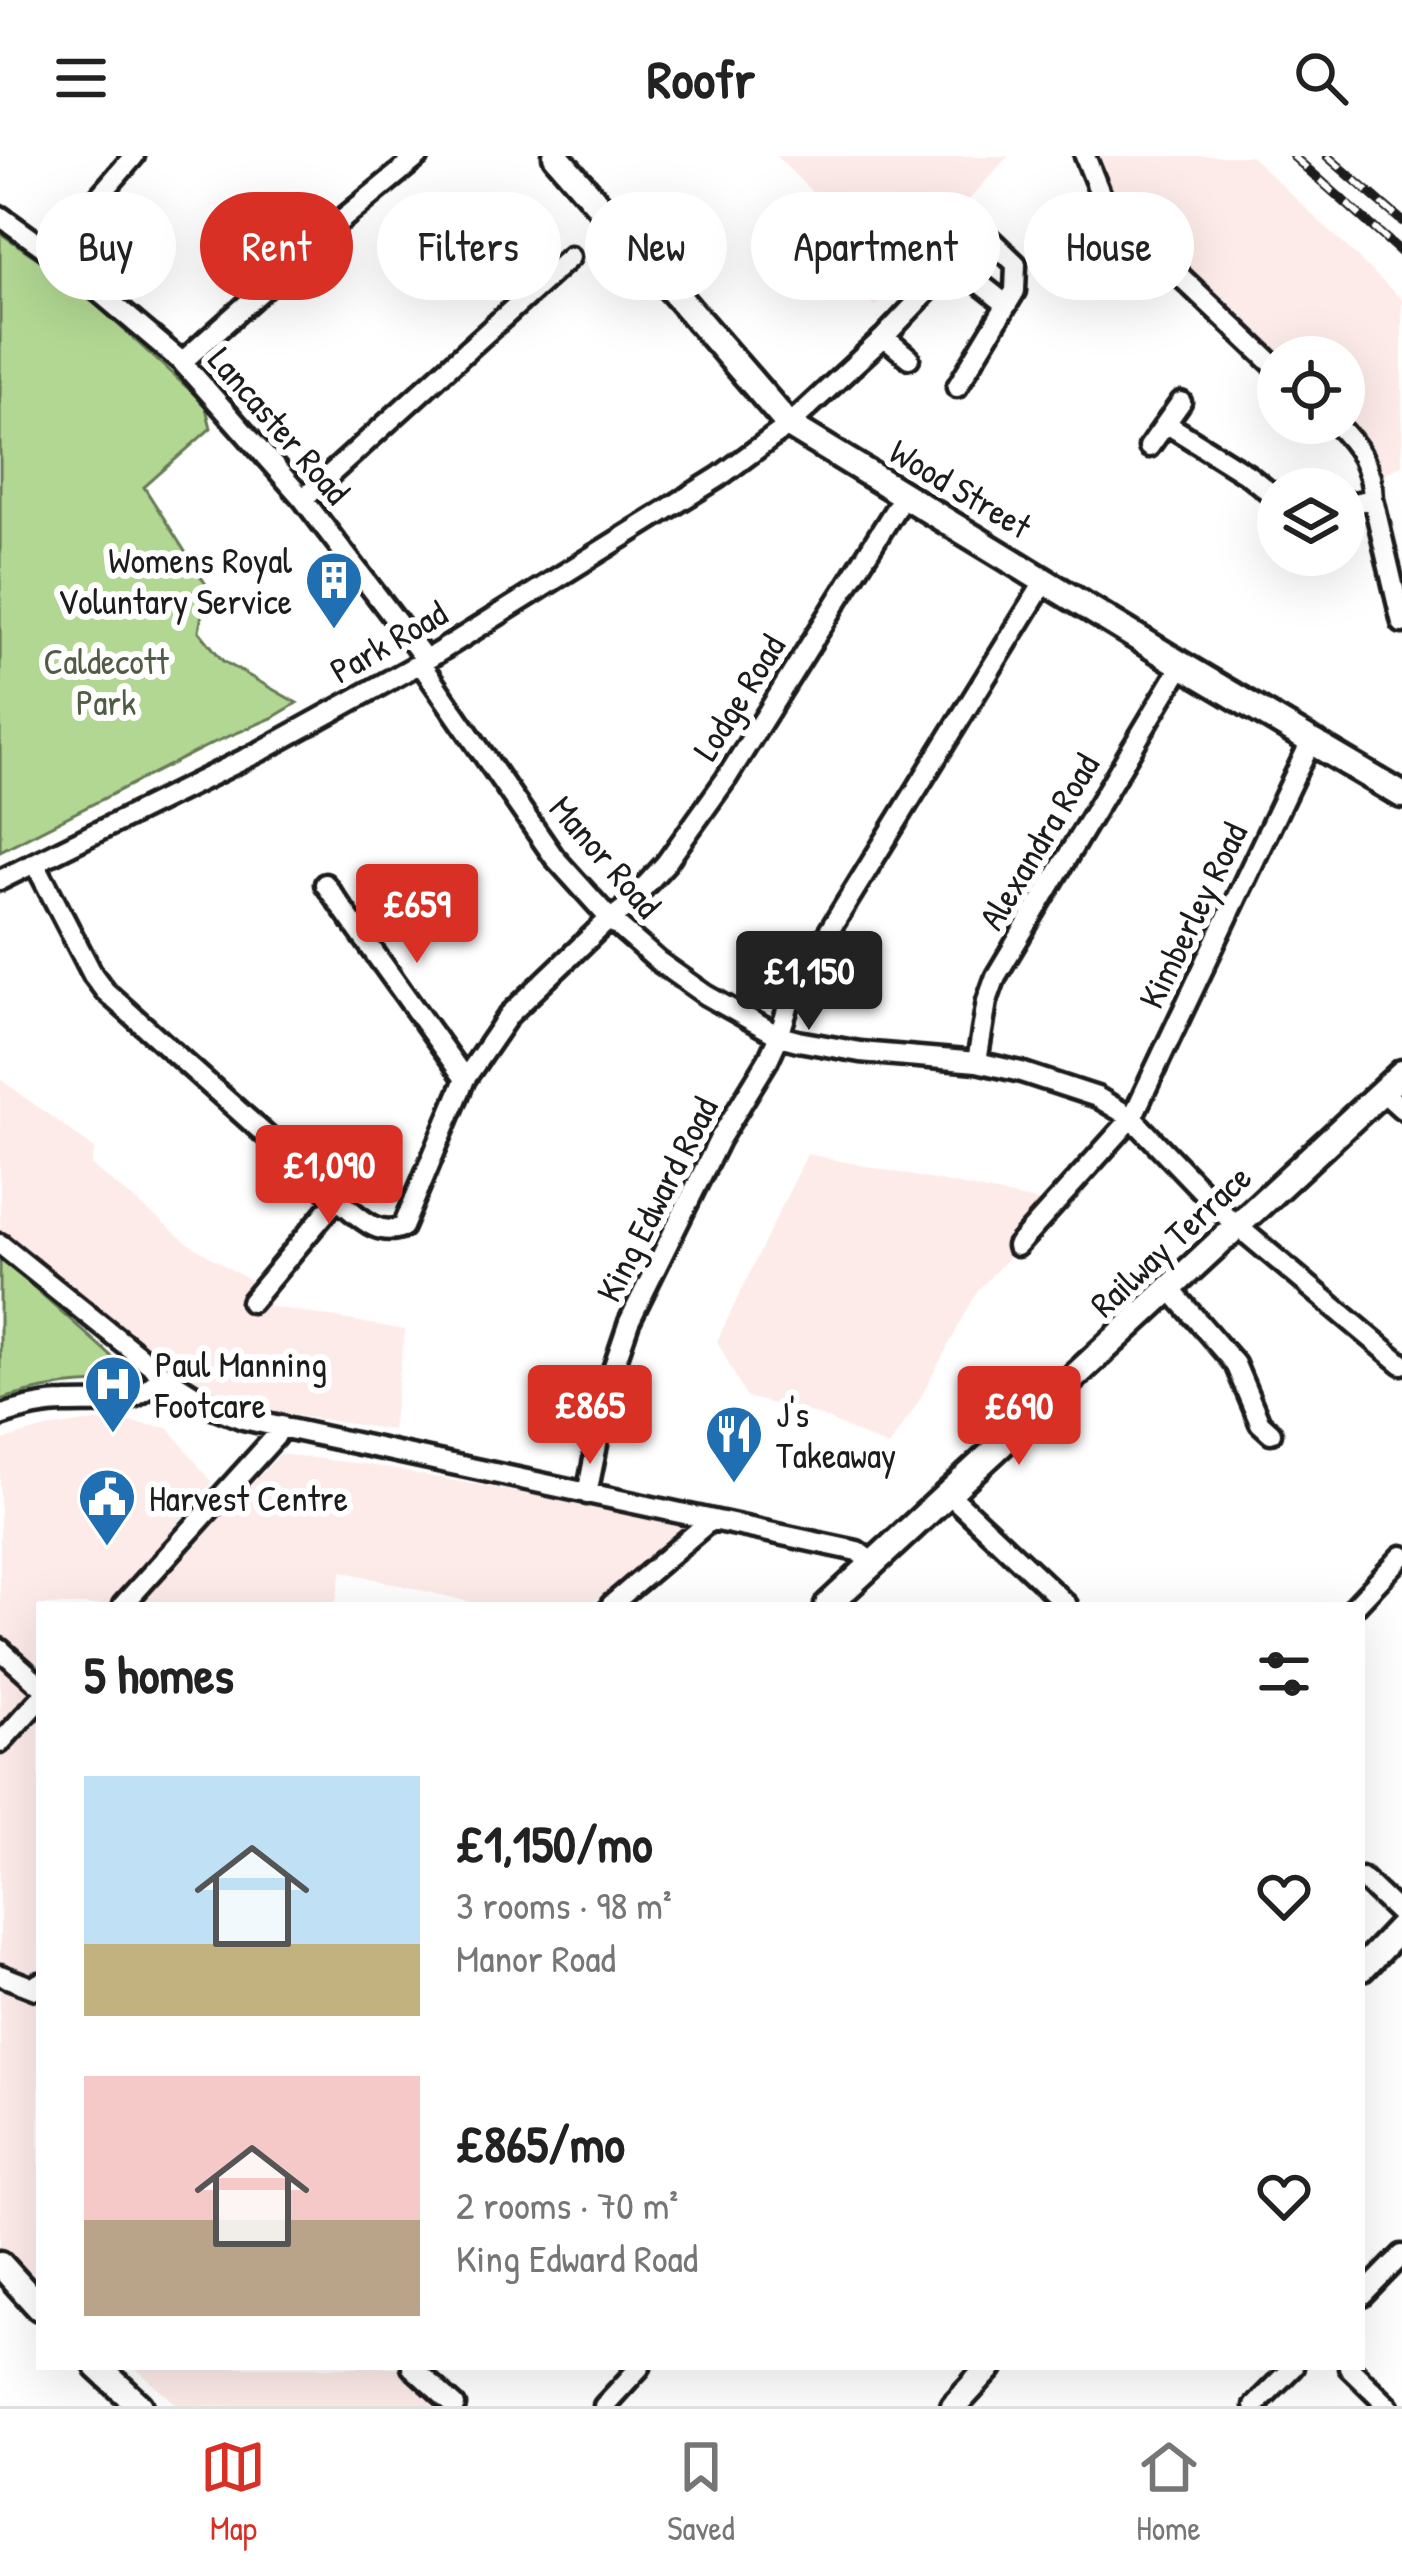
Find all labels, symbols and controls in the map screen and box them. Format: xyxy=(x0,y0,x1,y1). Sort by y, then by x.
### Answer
text: Roofr xyxy=(647,42,755,115)
icon: menu xyxy=(48,45,114,111)
icon: search xyxy=(1288,45,1354,111)
chip: Buy xyxy=(36,192,176,300)
chip: Rent xyxy=(200,192,353,300)
chip: Filters xyxy=(377,192,561,300)
chip: New xyxy=(585,192,727,300)
chip: Apartment xyxy=(751,192,1000,300)
chip: House xyxy=(1024,192,1194,300)
street label: Lancaster Road xyxy=(198,336,362,514)
map controls xyxy=(1257,336,1365,576)
button: locate xyxy=(1257,336,1365,444)
street label: Wood Street xyxy=(881,426,1042,550)
button: layers xyxy=(1257,468,1365,576)
place label: Womens Royal Voluntary Service xyxy=(58,535,292,625)
building icon: Womens Royal Voluntary Service xyxy=(303,549,365,631)
street label: Park Road xyxy=(321,588,455,694)
street label: Lodge Road xyxy=(680,625,796,769)
park label: Caldecott Park xyxy=(43,636,169,726)
street label: Alexandra Road xyxy=(966,744,1110,938)
street label: Manor Road xyxy=(539,784,673,928)
street label: Kimberley Road xyxy=(1126,814,1258,1016)
pin: £659 xyxy=(346,864,488,966)
text: £659 xyxy=(383,876,451,929)
pin: £1,150 xyxy=(711,931,907,1033)
text: £1,150 xyxy=(763,943,855,996)
street label: King Edward Road xyxy=(583,1088,729,1310)
pin: £1,090 xyxy=(231,1125,427,1227)
text: £1,090 xyxy=(283,1137,375,1190)
street label: Railway Terrace xyxy=(1079,1153,1261,1327)
place label: Paul Manning Footcare xyxy=(154,1339,327,1429)
hospital icon: Paul Manning Footcare xyxy=(82,1353,144,1435)
pin: £865 xyxy=(519,1365,661,1467)
pin: £690 xyxy=(948,1366,1090,1468)
text: £865 xyxy=(555,1377,625,1430)
text: £690 xyxy=(985,1378,1053,1431)
place label: J's Takeaway xyxy=(776,1389,896,1479)
restaurant icon: J's Takeaway xyxy=(703,1403,765,1485)
public building icon: Harvest Centre xyxy=(76,1466,138,1548)
place label: Harvest Centre xyxy=(149,1473,348,1522)
text: 5 homes xyxy=(84,1640,234,1709)
icon: filters xyxy=(1251,1641,1317,1707)
text: £1,150/mo xyxy=(456,1809,653,1878)
icon: home xyxy=(180,1824,324,1968)
icon: heart xyxy=(1251,1863,1317,1929)
text: 3 rooms · 98 m² xyxy=(456,1878,672,1931)
text: Manor Road xyxy=(456,1931,616,1984)
text: £865/mo xyxy=(456,2109,625,2178)
icon: home xyxy=(180,2124,324,2268)
icon: heart xyxy=(1251,2163,1317,2229)
text: 2 rooms · 70 m² xyxy=(456,2178,678,2231)
text: King Edward Road xyxy=(456,2231,698,2284)
tab: Map xyxy=(200,2434,266,2550)
tab: Saved xyxy=(667,2434,735,2550)
tab: Home xyxy=(1136,2434,1202,2550)

